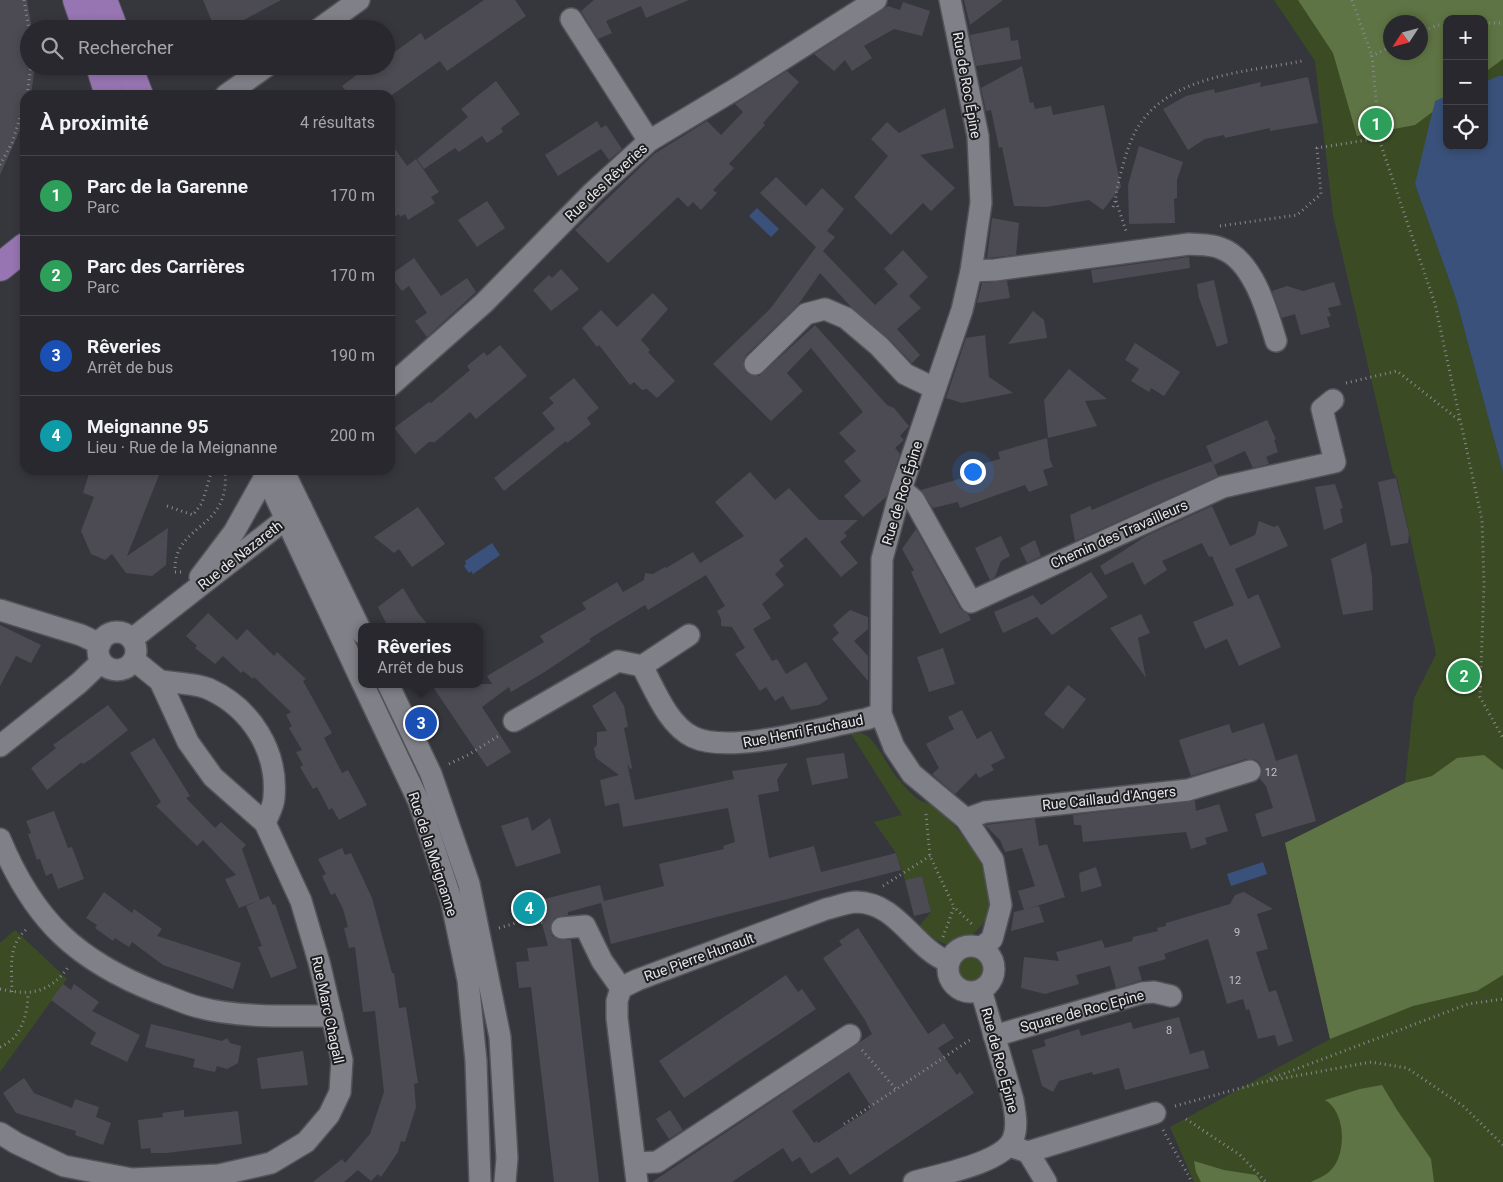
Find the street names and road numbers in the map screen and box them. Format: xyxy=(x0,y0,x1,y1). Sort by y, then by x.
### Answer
street label: Rue de Roc Épine xyxy=(950,30,985,139)
street label: Rue des Rêveries xyxy=(562,140,650,224)
street label: Rue de Roc Épine xyxy=(878,439,925,547)
street label: Chemin des Travailleurs xyxy=(1048,497,1190,571)
street label: Rue de Nazareth xyxy=(195,517,285,593)
street label: Rue Henri Fruchaud xyxy=(741,711,865,751)
street label: Rue Caillaud d'Angers xyxy=(1041,783,1177,813)
street label: Rue de la Meignanne xyxy=(405,790,461,918)
street label: Rue Pierre Hunault xyxy=(642,930,757,984)
street label: Rue Marc Chagall xyxy=(309,955,347,1065)
street label: Square de Roc Epine xyxy=(1018,987,1146,1035)
street label: Rue de Roc Épine xyxy=(978,1006,1023,1114)

